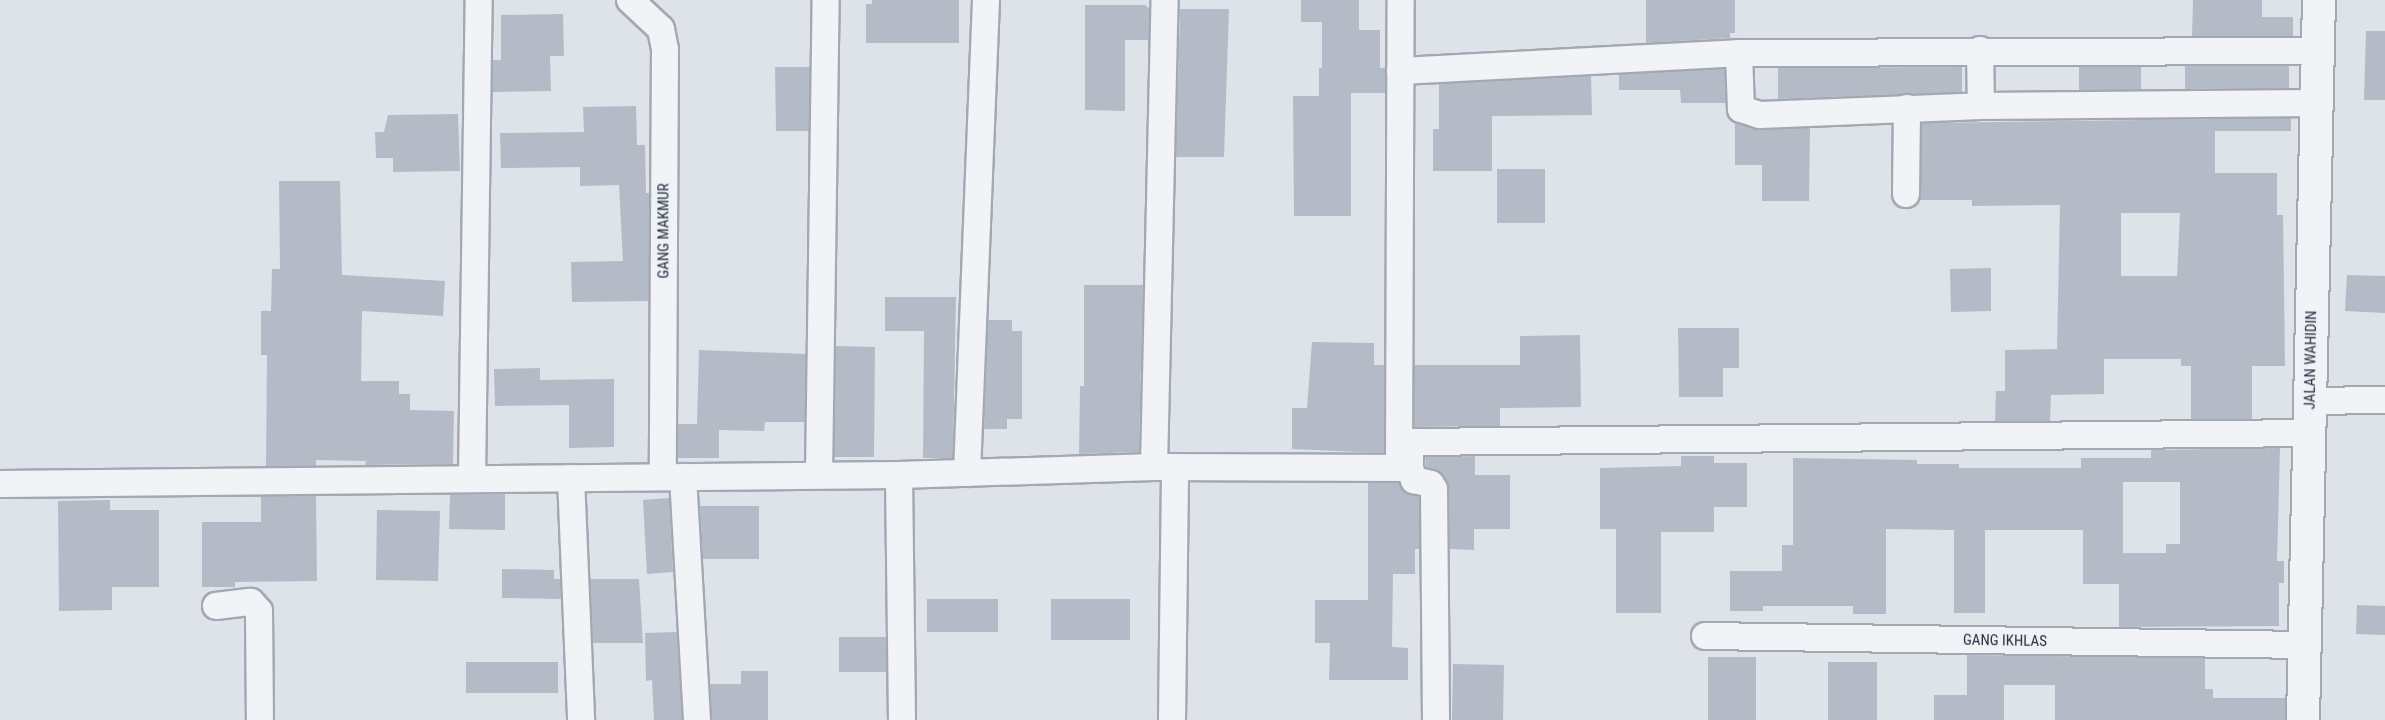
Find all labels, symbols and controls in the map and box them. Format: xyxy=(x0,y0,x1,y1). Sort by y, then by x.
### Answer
street label: GANG MAKMUR xyxy=(655,183,673,279)
street label: JALAN WAHIDIN xyxy=(2301,310,2321,410)
street label: GANG IKHLAS xyxy=(1963,631,2047,651)

